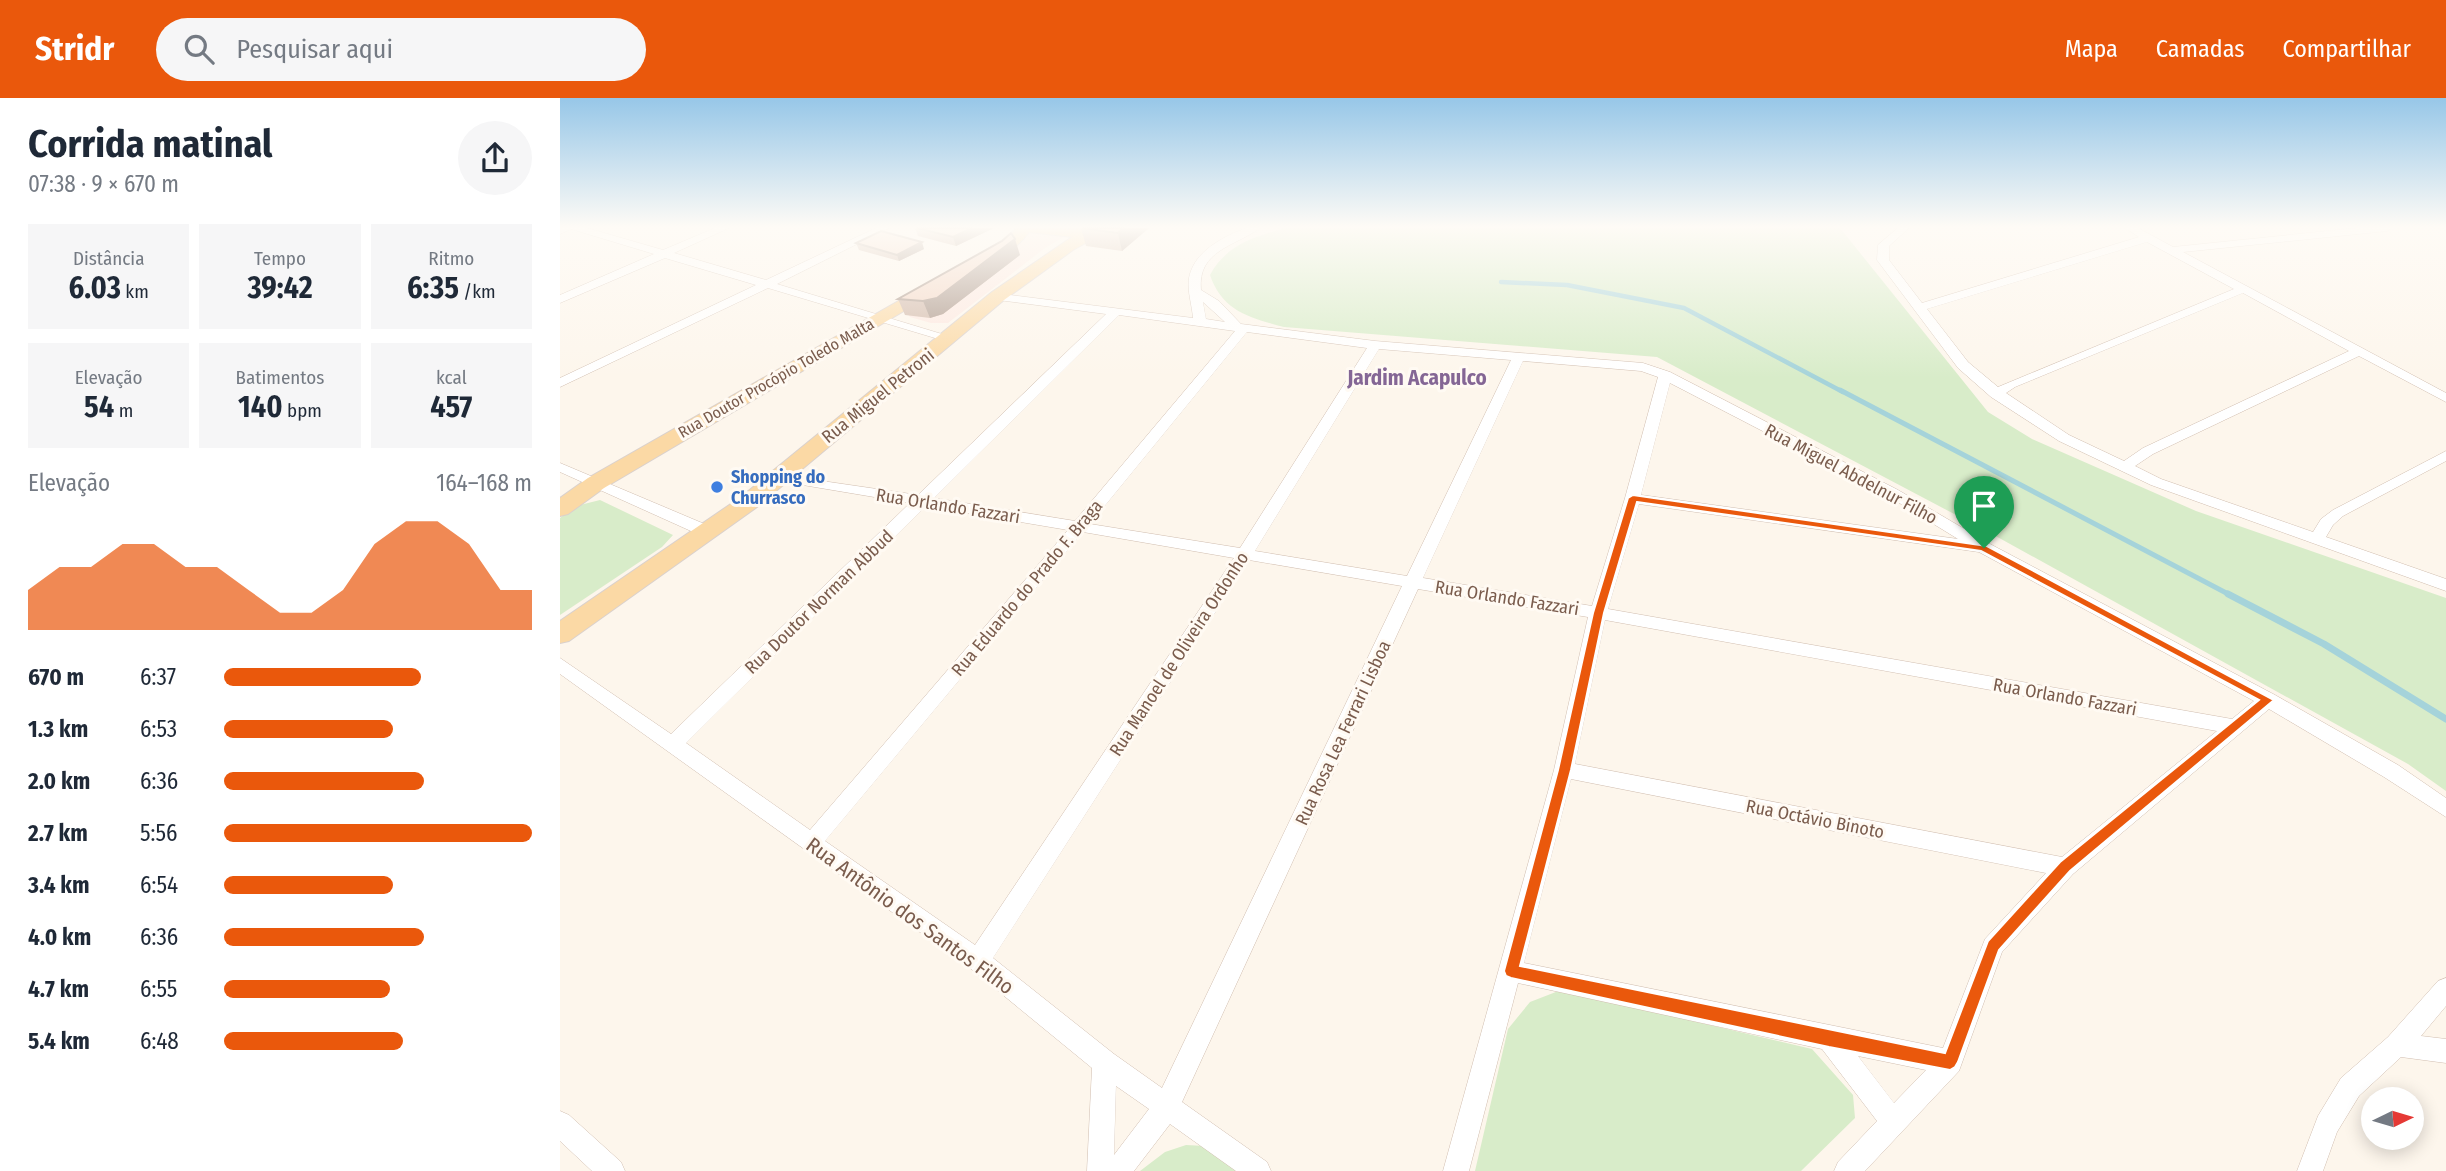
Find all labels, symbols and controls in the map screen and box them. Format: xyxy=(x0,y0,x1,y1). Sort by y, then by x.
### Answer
search box xyxy=(156,18,646,81)
text: Stridr xyxy=(35,29,114,69)
icon: search xyxy=(180,30,218,68)
text: Pesquisar aqui xyxy=(236,34,393,65)
text: Mapa xyxy=(2065,35,2118,63)
text: Camadas xyxy=(2156,35,2245,63)
text: Compartilhar xyxy=(2283,35,2411,63)
text: Corrida matinal xyxy=(28,121,273,167)
button: share xyxy=(458,121,532,195)
text: 07:38 · 9 × 670 m xyxy=(28,170,179,198)
text: Distância xyxy=(73,247,144,270)
text: Tempo xyxy=(254,247,306,270)
text: Ritmo xyxy=(428,247,474,270)
text: 6.03 xyxy=(68,270,121,306)
text: 39:42 xyxy=(247,270,313,306)
text: 6:35 xyxy=(407,270,459,306)
text: km xyxy=(121,280,149,303)
text: /km xyxy=(459,280,496,303)
street label: Rua Doutor Procópio Toledo Malta xyxy=(675,314,877,442)
street label: Rua Miguel Petroni xyxy=(817,344,939,448)
district label: Jardim Acapulco xyxy=(1346,365,1487,391)
text: Elevação xyxy=(75,366,143,389)
text: Batimentos xyxy=(236,366,324,389)
text: kcal xyxy=(436,366,467,389)
text: 54 xyxy=(84,389,114,425)
text: 140 xyxy=(238,389,283,425)
text: 457 xyxy=(430,389,472,425)
text: m xyxy=(114,399,133,422)
text: bpm xyxy=(283,399,322,422)
street label: Rua Miguel Abdelnur Filho xyxy=(1761,419,1941,529)
place label: Shopping do Churrasco xyxy=(731,466,826,509)
text: Elevação xyxy=(28,469,110,497)
text: 164–168 m xyxy=(436,469,532,497)
pin xyxy=(1954,476,2014,548)
marker: Shopping do Churrasco xyxy=(709,479,725,495)
street label: Rua Orlando Fazzari xyxy=(874,484,1022,528)
icon: arrive xyxy=(1965,487,2003,525)
street label: Rua Eduardo do Prado F. Braga xyxy=(947,495,1107,681)
street label: Rua Doutor Norman Abbud xyxy=(740,525,898,679)
street label: Rua Manoel de Oliveira Ordonho xyxy=(1105,548,1253,760)
street label: Rua Orlando Fazzari xyxy=(1433,576,1581,620)
street label: Rua Rosa Lea Ferrari Lisboa xyxy=(1291,637,1396,829)
text: 670 m xyxy=(28,663,84,691)
text: 6:37 xyxy=(140,663,176,691)
street label: Rua Orlando Fazzari xyxy=(1991,674,2139,720)
text: 1.3 km xyxy=(28,715,88,743)
text: 6:53 xyxy=(140,715,177,743)
text: 2.0 km xyxy=(28,767,90,795)
text: 6:36 xyxy=(140,767,178,795)
street label: Rua Octávio Binoto xyxy=(1744,795,1886,843)
text: 2.7 km xyxy=(28,819,88,847)
text: 5:56 xyxy=(140,819,178,847)
street label: Rua Antônio dos Santos Filho xyxy=(801,832,1019,1000)
text: 3.4 km xyxy=(28,871,90,899)
text: 6:54 xyxy=(140,871,178,899)
text: 4.0 km xyxy=(28,923,91,951)
text: 6:36 xyxy=(140,923,178,951)
text: 4.7 km xyxy=(28,975,89,1003)
text: 6:55 xyxy=(140,975,177,1003)
text: 5.4 km xyxy=(28,1027,90,1055)
text: 6:48 xyxy=(140,1027,179,1055)
north arrow xyxy=(2361,1087,2424,1150)
map controls xyxy=(2361,1087,2424,1150)

